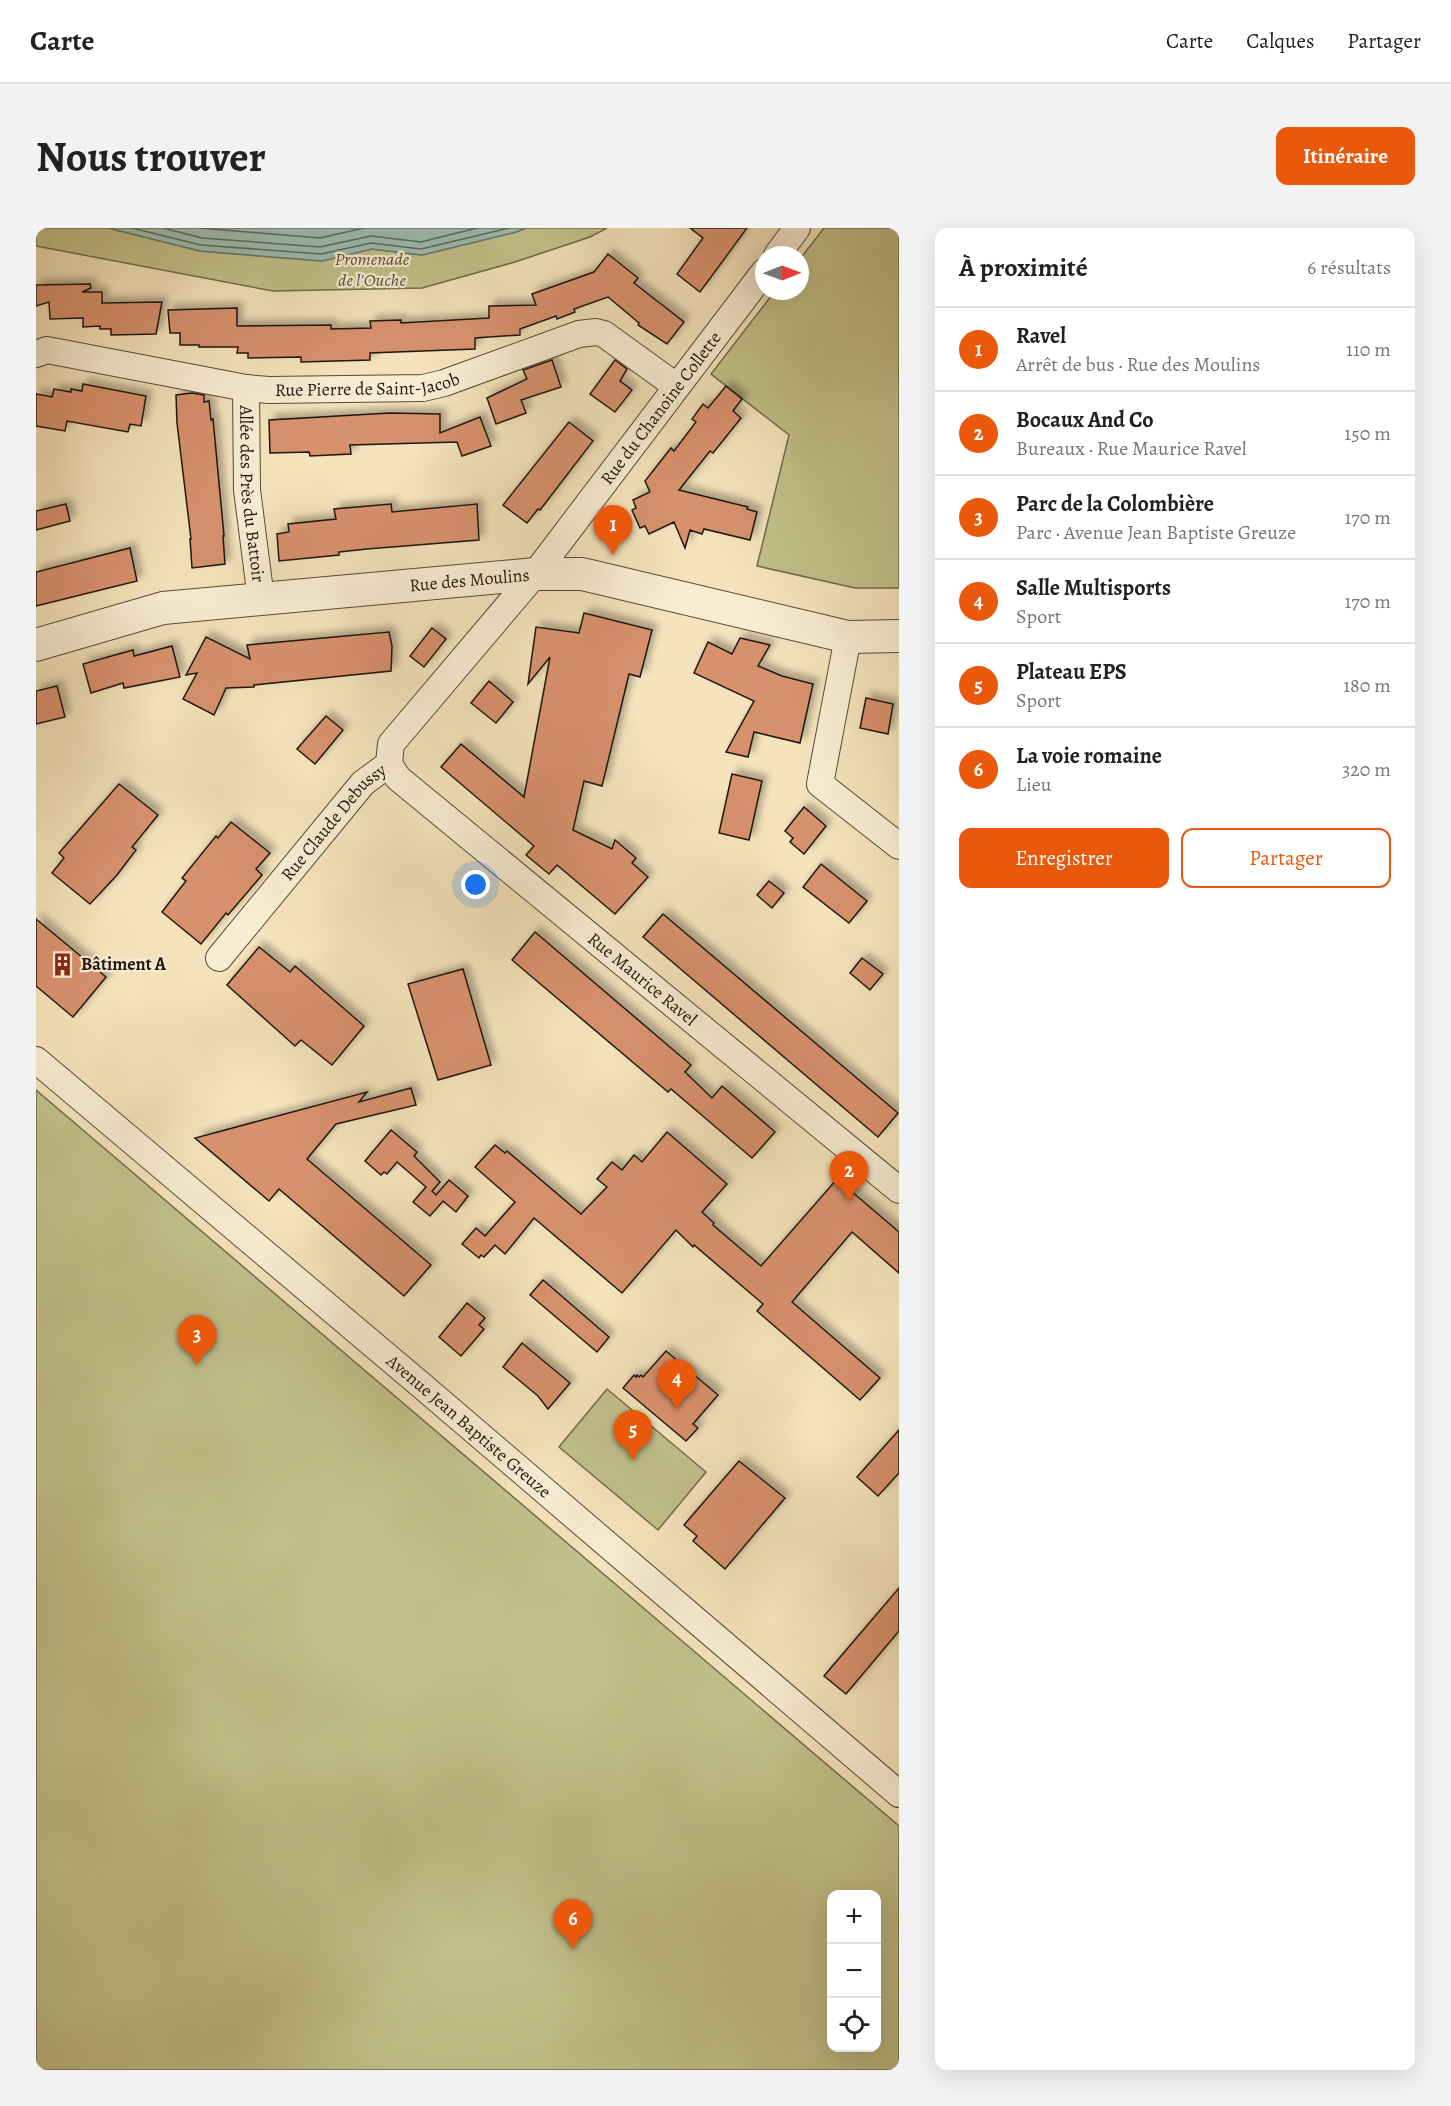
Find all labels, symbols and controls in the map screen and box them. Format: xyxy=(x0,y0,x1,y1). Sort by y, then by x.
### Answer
text: Carte xyxy=(30,22,95,60)
text: Carte xyxy=(1166,27,1213,55)
text: Calques xyxy=(1246,27,1314,55)
text: Partager xyxy=(1347,27,1421,55)
button: Itinéraire xyxy=(1276,127,1415,185)
text: Nous trouver xyxy=(36,128,266,185)
north arrow xyxy=(755,246,809,300)
park label: Promenade de l'Ouche xyxy=(335,247,410,292)
text: À proximité xyxy=(959,250,1088,285)
text: 6 résultats xyxy=(1307,254,1391,281)
text: Ravel xyxy=(1016,321,1066,351)
street label: Rue du Chanoine Collette xyxy=(595,327,727,490)
text: 1 xyxy=(975,336,982,363)
text: 110 m xyxy=(1346,336,1391,363)
text: Arrêt de bus · Rue des Moulins xyxy=(1016,351,1260,378)
street label: Rue Pierre de Saint-Jacob xyxy=(275,366,463,402)
street label: Allée des Près du Battoir xyxy=(234,404,271,584)
text: Bocaux And Co xyxy=(1016,405,1154,435)
text: 2 xyxy=(974,420,983,447)
text: 150 m xyxy=(1344,420,1391,447)
text: Bureaux · Rue Maurice Ravel xyxy=(1016,435,1247,462)
text: Parc de la Colombière xyxy=(1016,489,1214,519)
text: 3 xyxy=(974,504,983,531)
text: 170 m xyxy=(1345,504,1391,531)
pin: 1 xyxy=(594,506,632,555)
text: Parc · Avenue Jean Baptiste Greuze xyxy=(1016,519,1296,546)
street label: Rue des Moulins xyxy=(408,563,531,597)
text: Salle Multisports xyxy=(1016,573,1171,603)
text: 4 xyxy=(974,588,983,615)
text: 170 m xyxy=(1345,588,1391,615)
text: Sport xyxy=(1016,603,1061,630)
text: Plateau EPS xyxy=(1016,657,1127,687)
text: 5 xyxy=(974,672,983,699)
text: 180 m xyxy=(1343,672,1391,699)
text: Sport xyxy=(1016,687,1061,714)
text: La voie romaine xyxy=(1016,741,1162,771)
text: 6 xyxy=(974,756,983,783)
text: 320 m xyxy=(1342,756,1391,783)
street label: Rue Claude Debussy xyxy=(275,757,392,886)
text: Lieu xyxy=(1016,771,1052,798)
button: Enregistrer xyxy=(959,828,1169,888)
button: Partager xyxy=(1181,828,1391,888)
your location xyxy=(461,870,490,899)
street label: Rue Maurice Ravel xyxy=(583,927,703,1031)
building icon: Bâtiment A xyxy=(50,951,76,977)
place label: Bâtiment A xyxy=(81,952,167,976)
pin: 2 xyxy=(830,1152,868,1201)
pin: 3 xyxy=(178,1316,216,1365)
street label: Avenue Jean Baptiste Greuze xyxy=(381,1348,556,1503)
pin: 4 xyxy=(658,1360,696,1409)
pin: 5 xyxy=(614,1410,652,1460)
map controls xyxy=(827,1890,881,2052)
button: + xyxy=(827,1890,881,1944)
pin: 6 xyxy=(554,1900,592,1949)
button: − xyxy=(827,1944,881,1998)
button: locate xyxy=(827,1998,881,2052)

